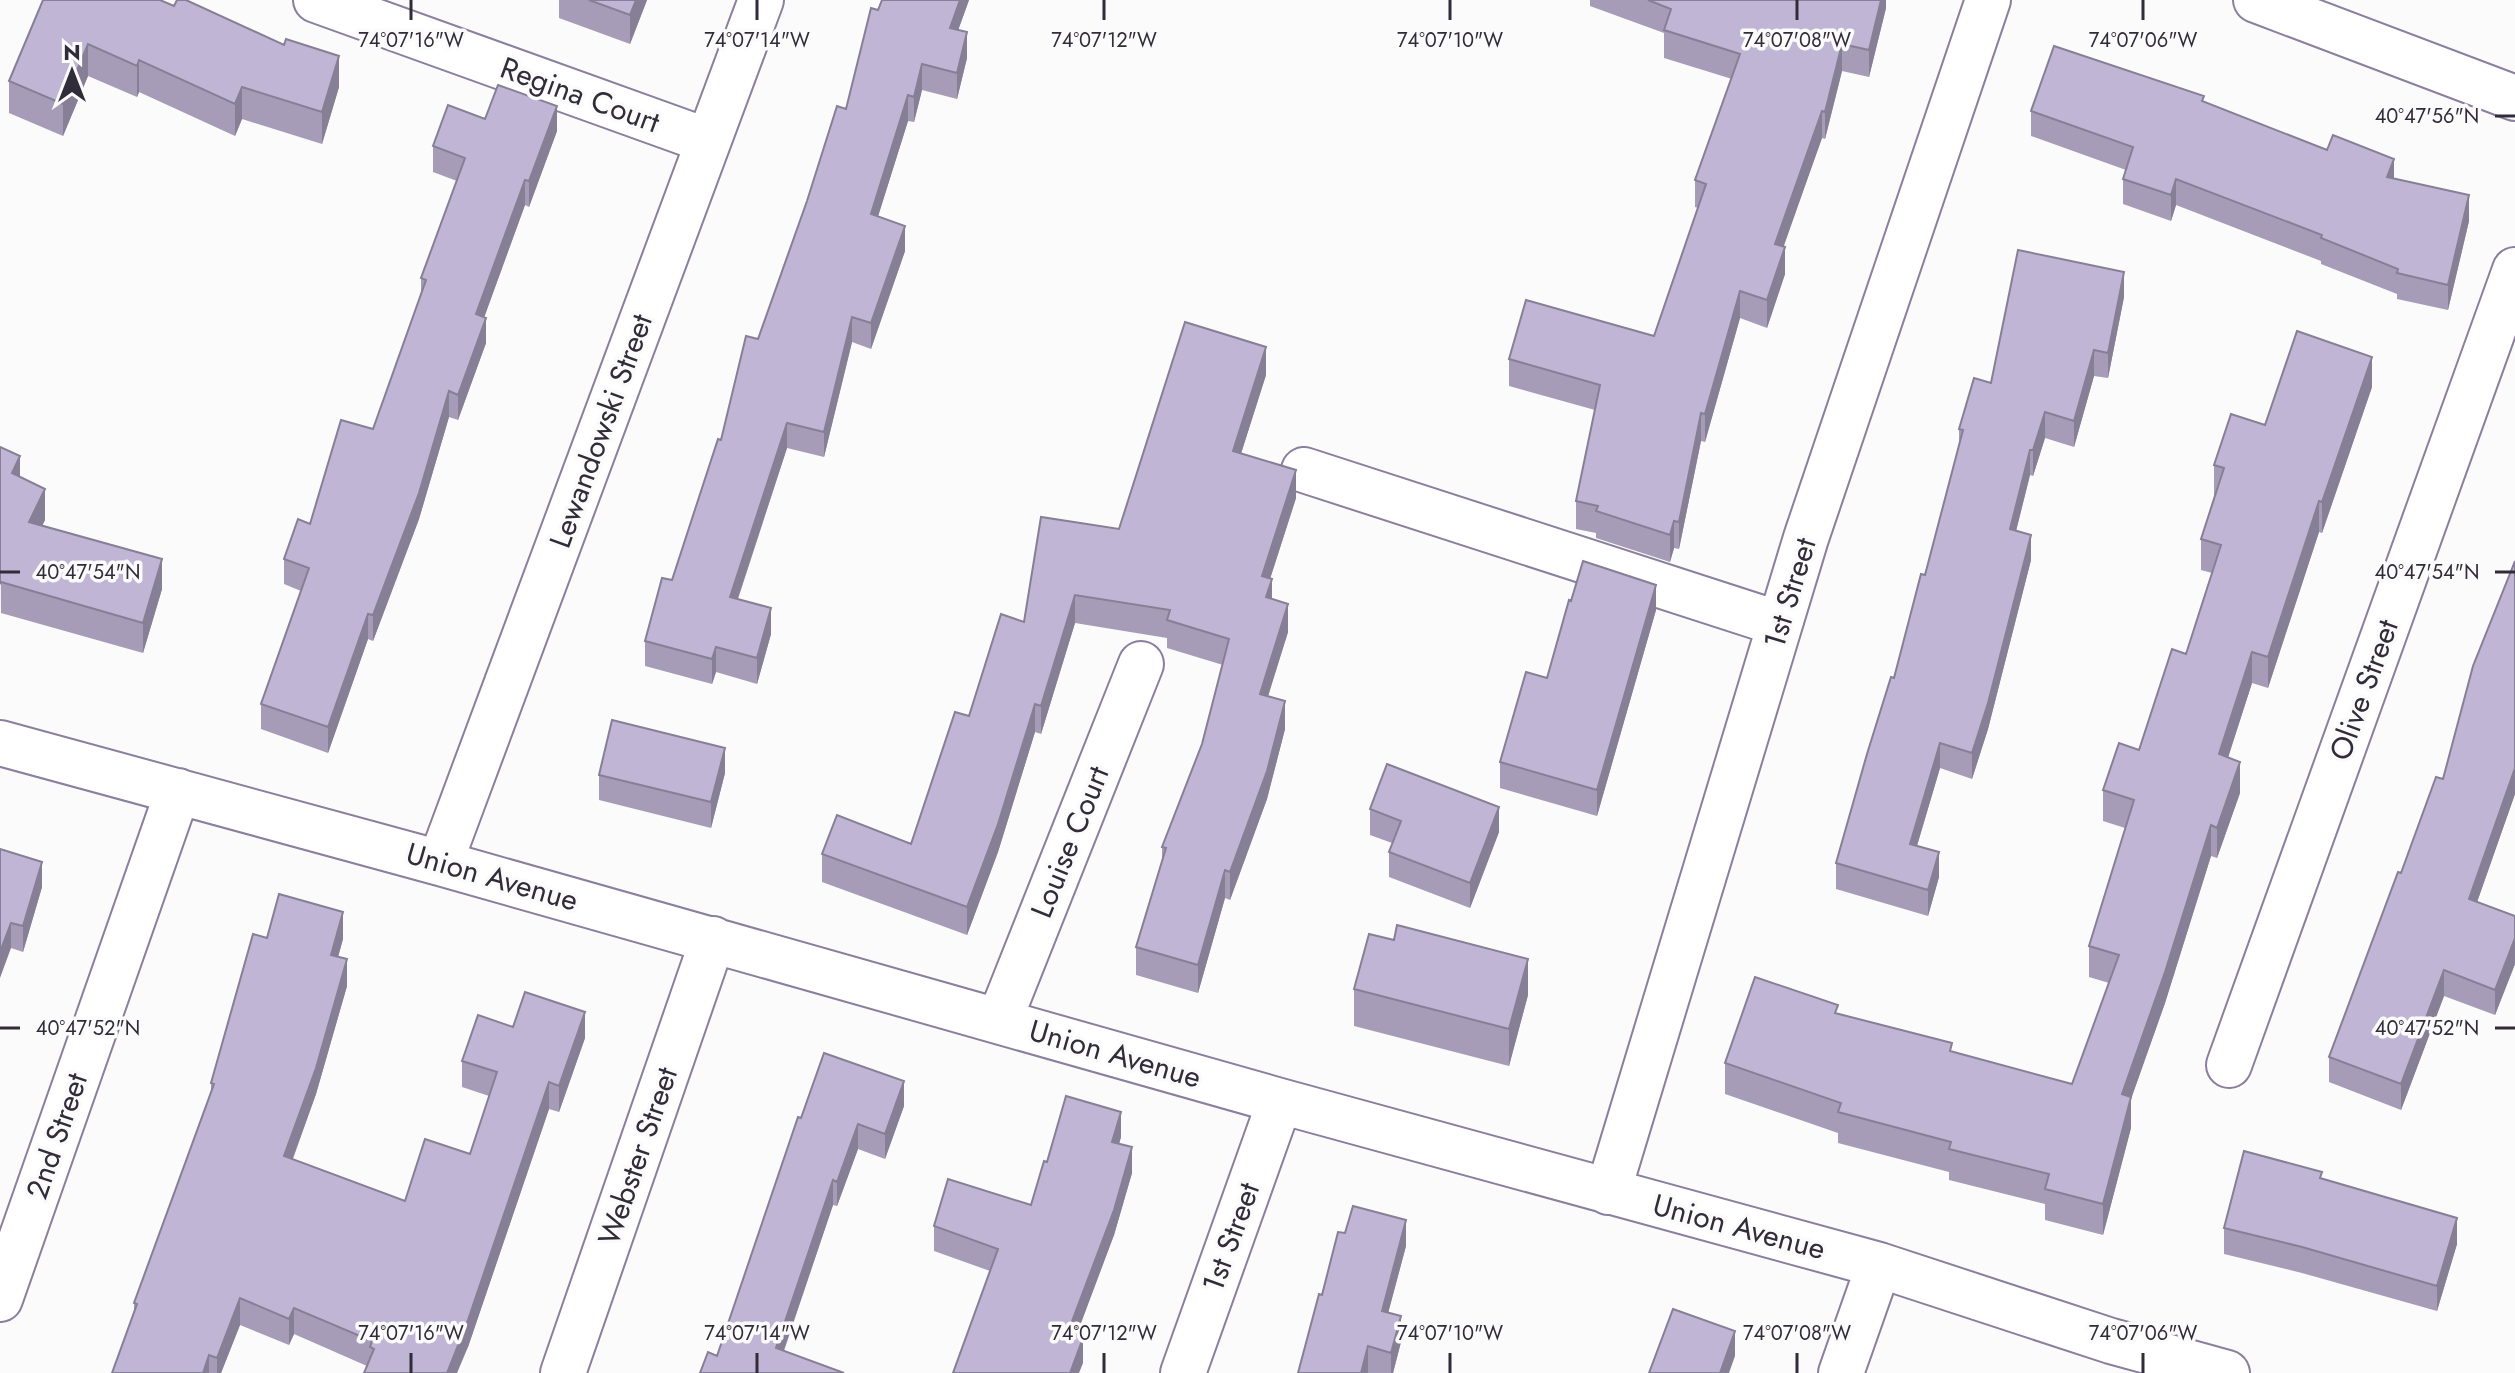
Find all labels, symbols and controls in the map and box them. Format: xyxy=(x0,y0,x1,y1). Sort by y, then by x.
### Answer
text: 74°07'16"W xyxy=(358,26,464,55)
text: 74°07'14"W xyxy=(704,26,810,55)
text: 74°07'12"W xyxy=(1051,26,1157,55)
text: 74°07'10"W xyxy=(1397,26,1503,55)
text: 74°07'08"W xyxy=(1743,26,1851,55)
text: 74°07'06"W xyxy=(2089,26,2197,55)
north arrow xyxy=(32,32,112,112)
text: N xyxy=(63,36,81,68)
street label: Regina Court xyxy=(495,46,667,143)
text: 40°47'56"N xyxy=(2375,102,2479,131)
street label: Lewandowski Street xyxy=(538,307,663,554)
street label: 1st Street xyxy=(1752,532,1827,653)
text: 40°47'54"N xyxy=(36,558,140,587)
text: 40°47'54"N xyxy=(2375,558,2479,587)
street label: Olive Street xyxy=(2318,613,2409,766)
street label: Louise Court xyxy=(1020,759,1120,924)
street label: Union Avenue xyxy=(401,831,583,922)
street label: Union Avenue xyxy=(1024,1008,1206,1099)
text: 40°47'52"N xyxy=(36,1014,140,1043)
text: 40°47'52"N xyxy=(2375,1014,2479,1043)
street label: Webster Street xyxy=(587,1060,688,1251)
street label: 2nd Street xyxy=(15,1066,98,1205)
street label: 1st Street xyxy=(1191,1175,1270,1297)
street label: Union Avenue xyxy=(1648,1183,1830,1270)
text: 74°07'16"W xyxy=(358,1319,464,1348)
text: 74°07'14"W xyxy=(704,1319,810,1348)
text: 74°07'12"W xyxy=(1051,1319,1157,1348)
text: 74°07'10"W xyxy=(1397,1319,1503,1348)
text: 74°07'08"W xyxy=(1743,1319,1851,1348)
text: 74°07'06"W xyxy=(2089,1319,2197,1348)

